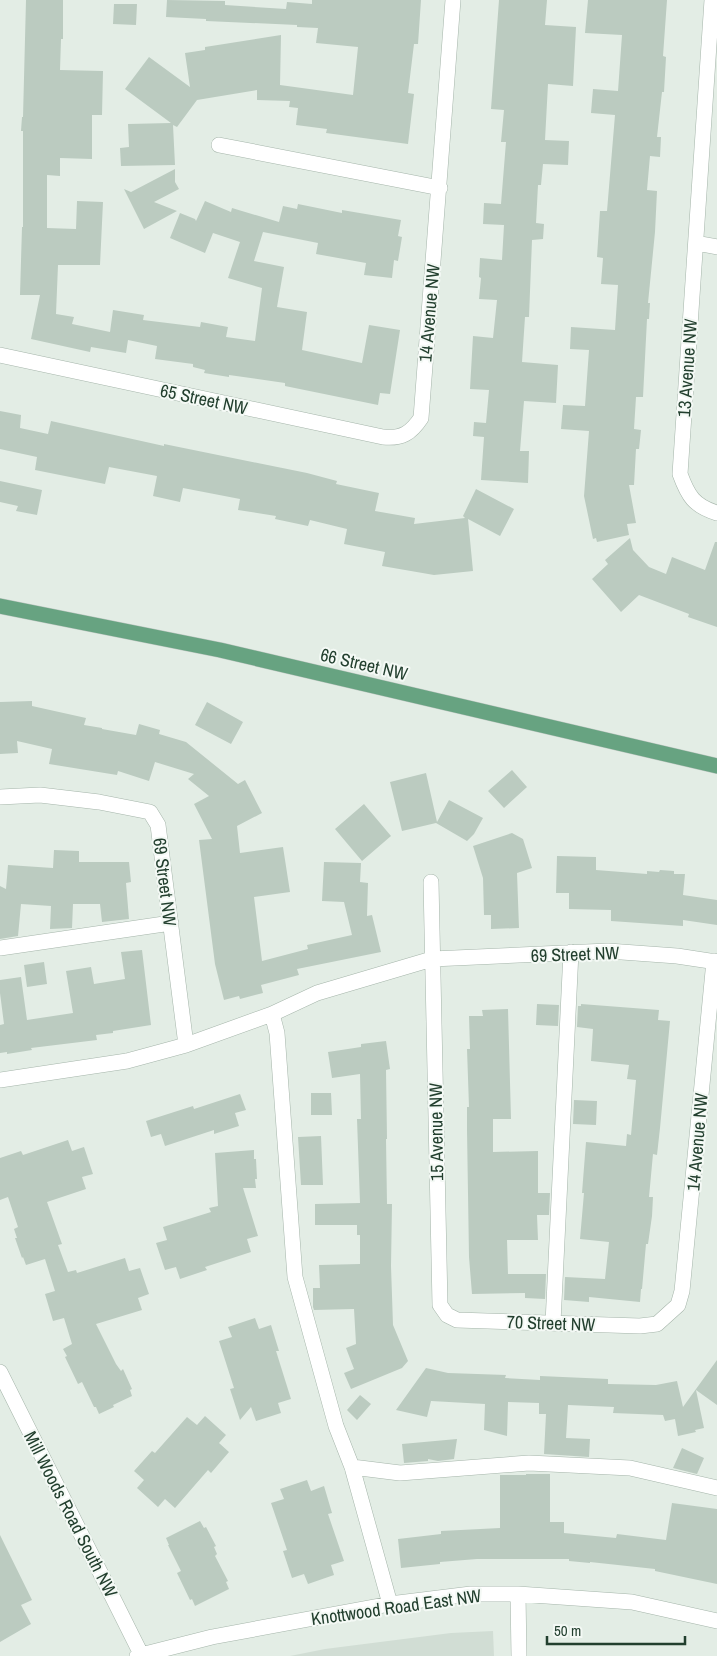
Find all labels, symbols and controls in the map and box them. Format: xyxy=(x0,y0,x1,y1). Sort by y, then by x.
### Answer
street label: 14 Avenue NW xyxy=(412,263,446,363)
street label: 13 Avenue NW xyxy=(671,318,703,418)
street label: 65 Street NW xyxy=(158,378,250,420)
street label: 66 Street NW xyxy=(318,642,410,686)
street label: 69 Street NW xyxy=(147,837,183,928)
street label: 69 Street NW xyxy=(530,940,620,968)
street label: 15 Avenue NW xyxy=(423,1083,449,1181)
street label: 14 Avenue NW xyxy=(680,1092,714,1192)
street label: 70 Street NW xyxy=(506,1309,596,1337)
street label: Mill Woods Road South NW xyxy=(18,1427,124,1601)
street label: Knottwood Road East NW xyxy=(309,1583,483,1631)
scale bar xyxy=(547,1614,684,1646)
text: 50 m xyxy=(554,1620,581,1641)

